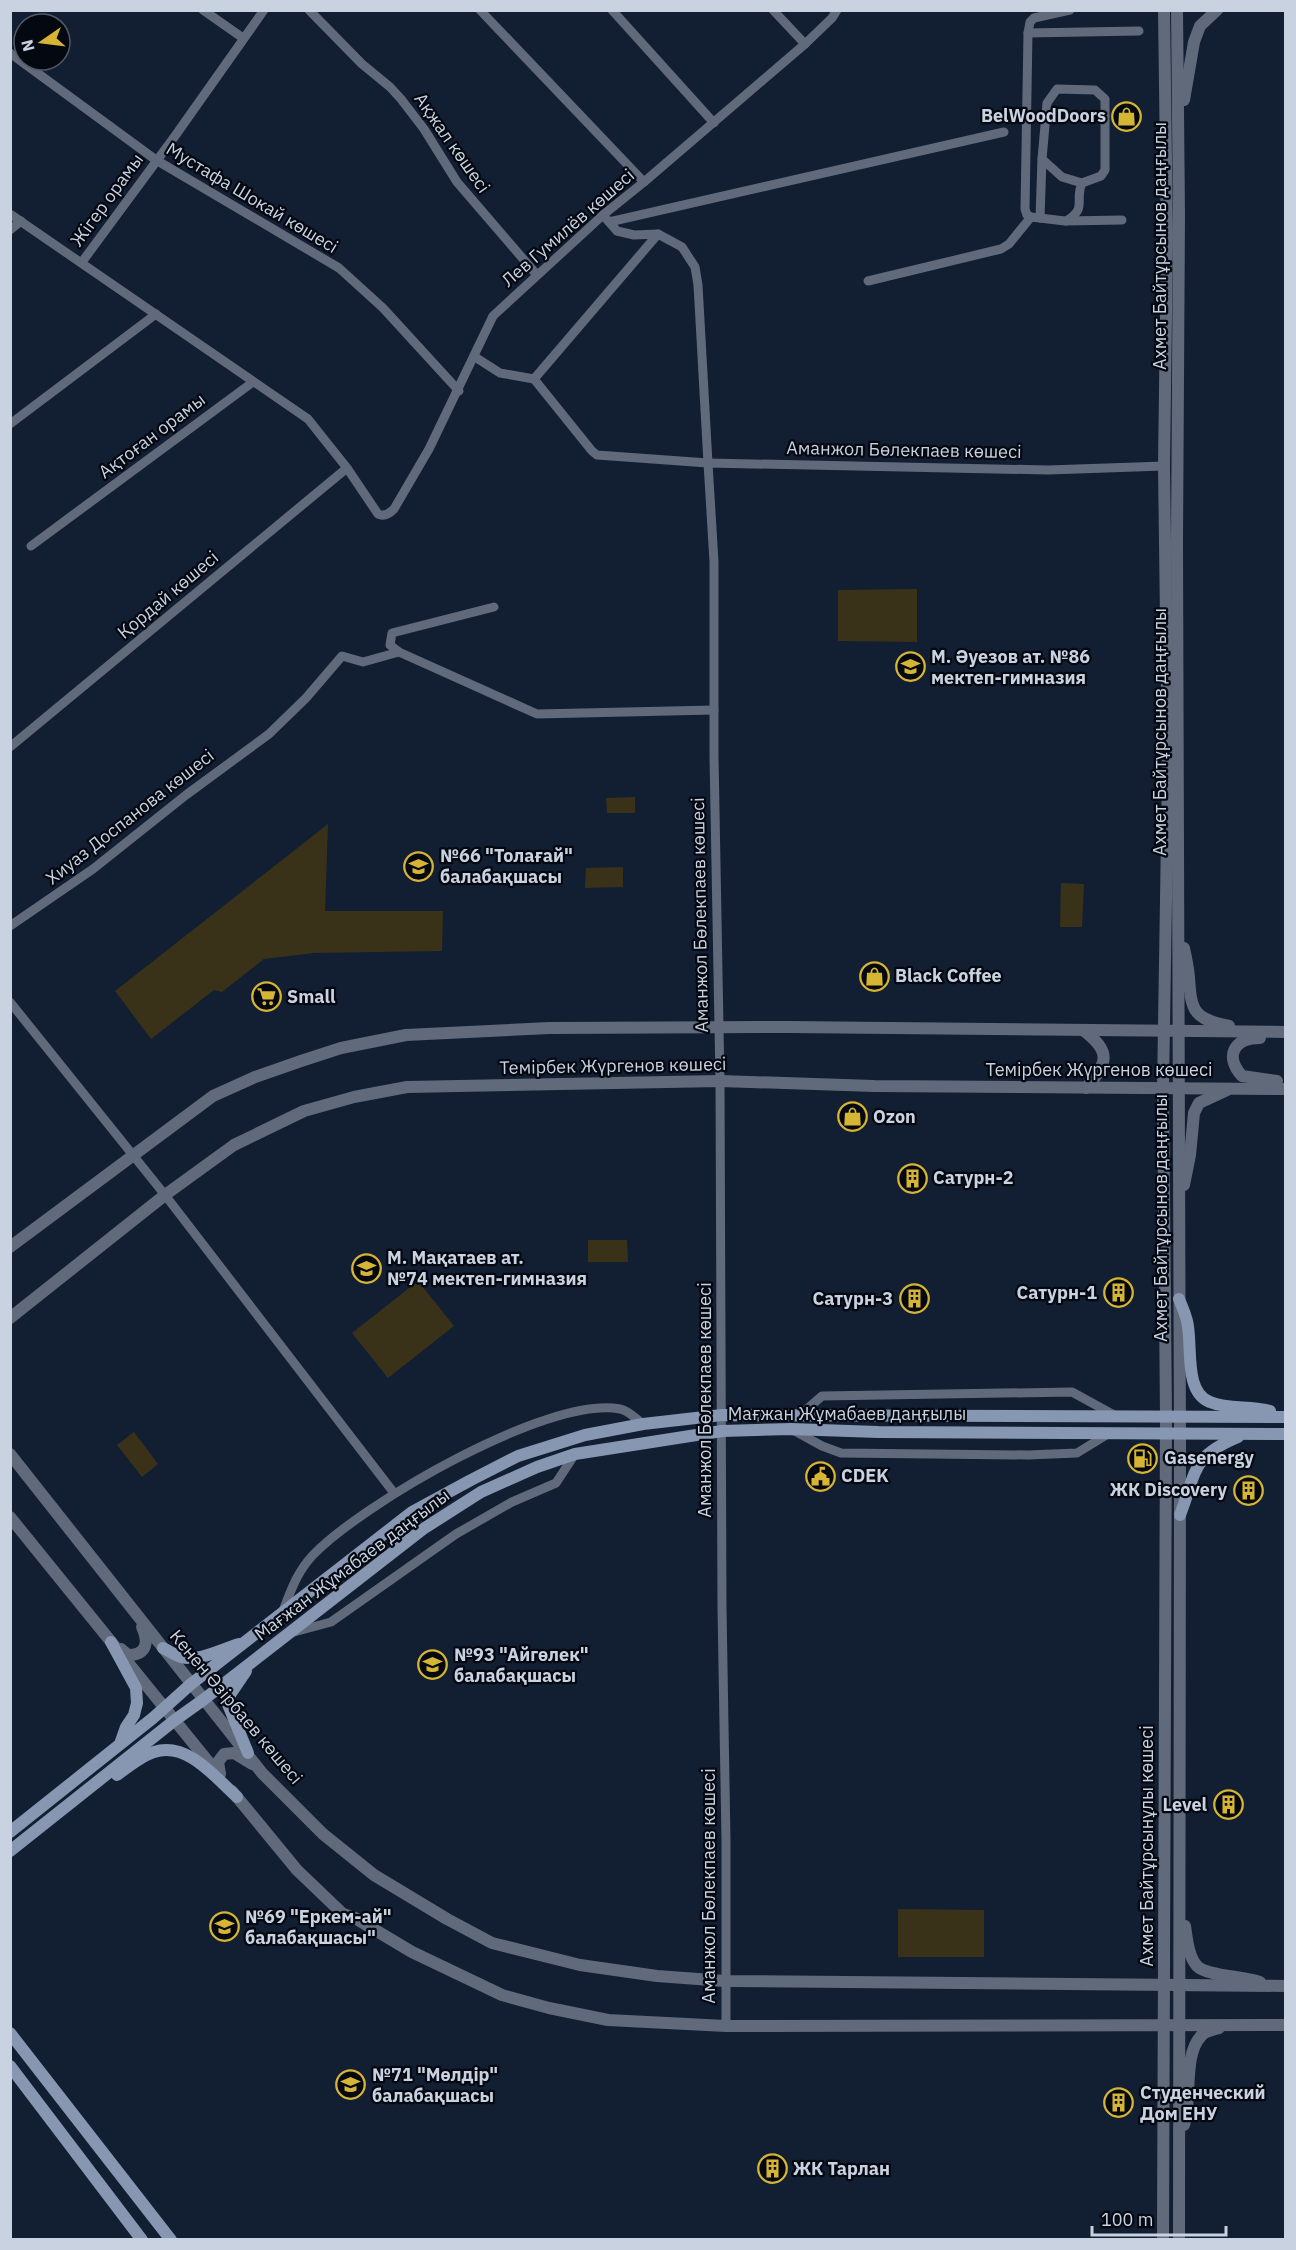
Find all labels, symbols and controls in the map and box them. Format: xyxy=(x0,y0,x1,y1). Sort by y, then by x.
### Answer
north arrow xyxy=(12,12,72,72)
text: N xyxy=(16,38,39,54)
street label: Ақжал көшесі xyxy=(409,88,495,197)
shop icon: BelWoodDoors xyxy=(1111,100,1143,132)
place label: BelWoodDoors xyxy=(981,104,1106,127)
street label: Ахмет Байтұрсынов даңғылы xyxy=(1148,122,1171,370)
street label: Мустафа Шокай көшесі xyxy=(162,137,342,258)
street label: Жігер орамы xyxy=(65,149,148,251)
street label: Лев Гумилёв көшесі xyxy=(496,164,639,292)
street label: Ақтоған орамы xyxy=(94,388,210,483)
street label: Аманжол Бөлекпаев көшесі xyxy=(786,436,1022,463)
street label: Қордай көшесі xyxy=(112,546,223,644)
street label: Ахмет Байтұрсынов даңғылы xyxy=(1148,608,1171,856)
place label: М. Әуезов ат. №86 мектеп-гимназия xyxy=(931,645,1090,689)
school or university icon: М. Әуезов ат. №86 мектеп-гимназия xyxy=(894,651,926,683)
street label: Хиуаз Доспанова көшесі xyxy=(41,744,218,889)
street label: Аманжол Бөлекпаев көшесі xyxy=(686,797,713,1033)
place label: №66 "Толағай" балабақшасы xyxy=(440,844,573,888)
school or university icon: №66 "Толағай" балабақшасы xyxy=(403,850,435,882)
shop icon: Black Coffee xyxy=(858,960,890,992)
place label: Black Coffee xyxy=(895,964,1002,987)
supermarket icon: Small xyxy=(250,981,282,1013)
place label: Small xyxy=(287,985,336,1008)
street label: Темірбек Жүргенов көшесі xyxy=(499,1052,727,1079)
street label: Темірбек Жүргенов көшесі xyxy=(986,1058,1213,1081)
street label: Ахмет Байтұрсынов даңғылы xyxy=(1149,1094,1172,1342)
shop icon: Ozon xyxy=(836,1101,868,1133)
place label: Ozon xyxy=(873,1105,916,1128)
building icon: Сатурн-2 xyxy=(896,1162,928,1194)
place label: Сатурн-2 xyxy=(933,1166,1013,1189)
place label: М. Мақатаев ат. №74 мектеп-гимназия xyxy=(387,1246,587,1290)
school or university icon: М. Мақатаев ат. №74 мектеп-гимназия xyxy=(350,1252,382,1284)
building icon: Сатурн-1 xyxy=(1102,1277,1134,1309)
place label: Сатурн-1 xyxy=(1017,1281,1097,1304)
street label: Аманжол Бөлекпаев көшесі xyxy=(693,1282,716,1518)
building icon: Сатурн-3 xyxy=(898,1283,930,1315)
place label: Сатурн-3 xyxy=(813,1287,893,1310)
street label: Мағжан Жұмабаев даңғылы xyxy=(728,1402,966,1425)
fuel station icon: Gasenergy xyxy=(1127,1442,1159,1474)
place label: Gasenergy xyxy=(1164,1446,1254,1469)
public building icon: CDEK xyxy=(804,1460,836,1492)
place label: CDEK xyxy=(841,1464,889,1487)
building icon: ЖК Discovery xyxy=(1232,1474,1264,1506)
place label: ЖК Discovery xyxy=(1110,1478,1227,1501)
street label: Мағжан Жұмабаев даңғылы xyxy=(250,1484,454,1646)
street label: Кенен Әзірбаев көшесі xyxy=(165,1625,308,1789)
place label: №93 "Айгөлек" балабақшасы xyxy=(454,1643,589,1687)
school or university icon: №93 "Айгөлек" балабақшасы xyxy=(417,1649,449,1681)
street label: Ахмет Байтұрсынұлы көшесі xyxy=(1135,1725,1158,1967)
street label: Аманжол Бөлекпаев көшесі xyxy=(697,1768,720,2004)
building icon: Level xyxy=(1212,1789,1244,1821)
place label: Level xyxy=(1163,1793,1208,1816)
place label: №69 "Еркем-ай" балабақшасы" xyxy=(245,1905,392,1949)
school or university icon: №69 "Еркем-ай" балабақшасы" xyxy=(208,1911,240,1943)
place label: №71 "Мөлдір" балабақшасы xyxy=(372,2063,498,2107)
school or university icon: №71 "Мөлдір" балабақшасы xyxy=(335,2069,367,2101)
place label: Студенческий Дом ЕНУ xyxy=(1140,2081,1265,2125)
building icon: Студенческий Дом ЕНУ xyxy=(1103,2087,1135,2119)
building icon: ЖК Тарлан xyxy=(756,2153,788,2185)
place label: ЖК Тарлан xyxy=(793,2157,890,2180)
scale bar xyxy=(1092,2199,1226,2237)
text: 100 m xyxy=(1101,2208,1153,2231)

